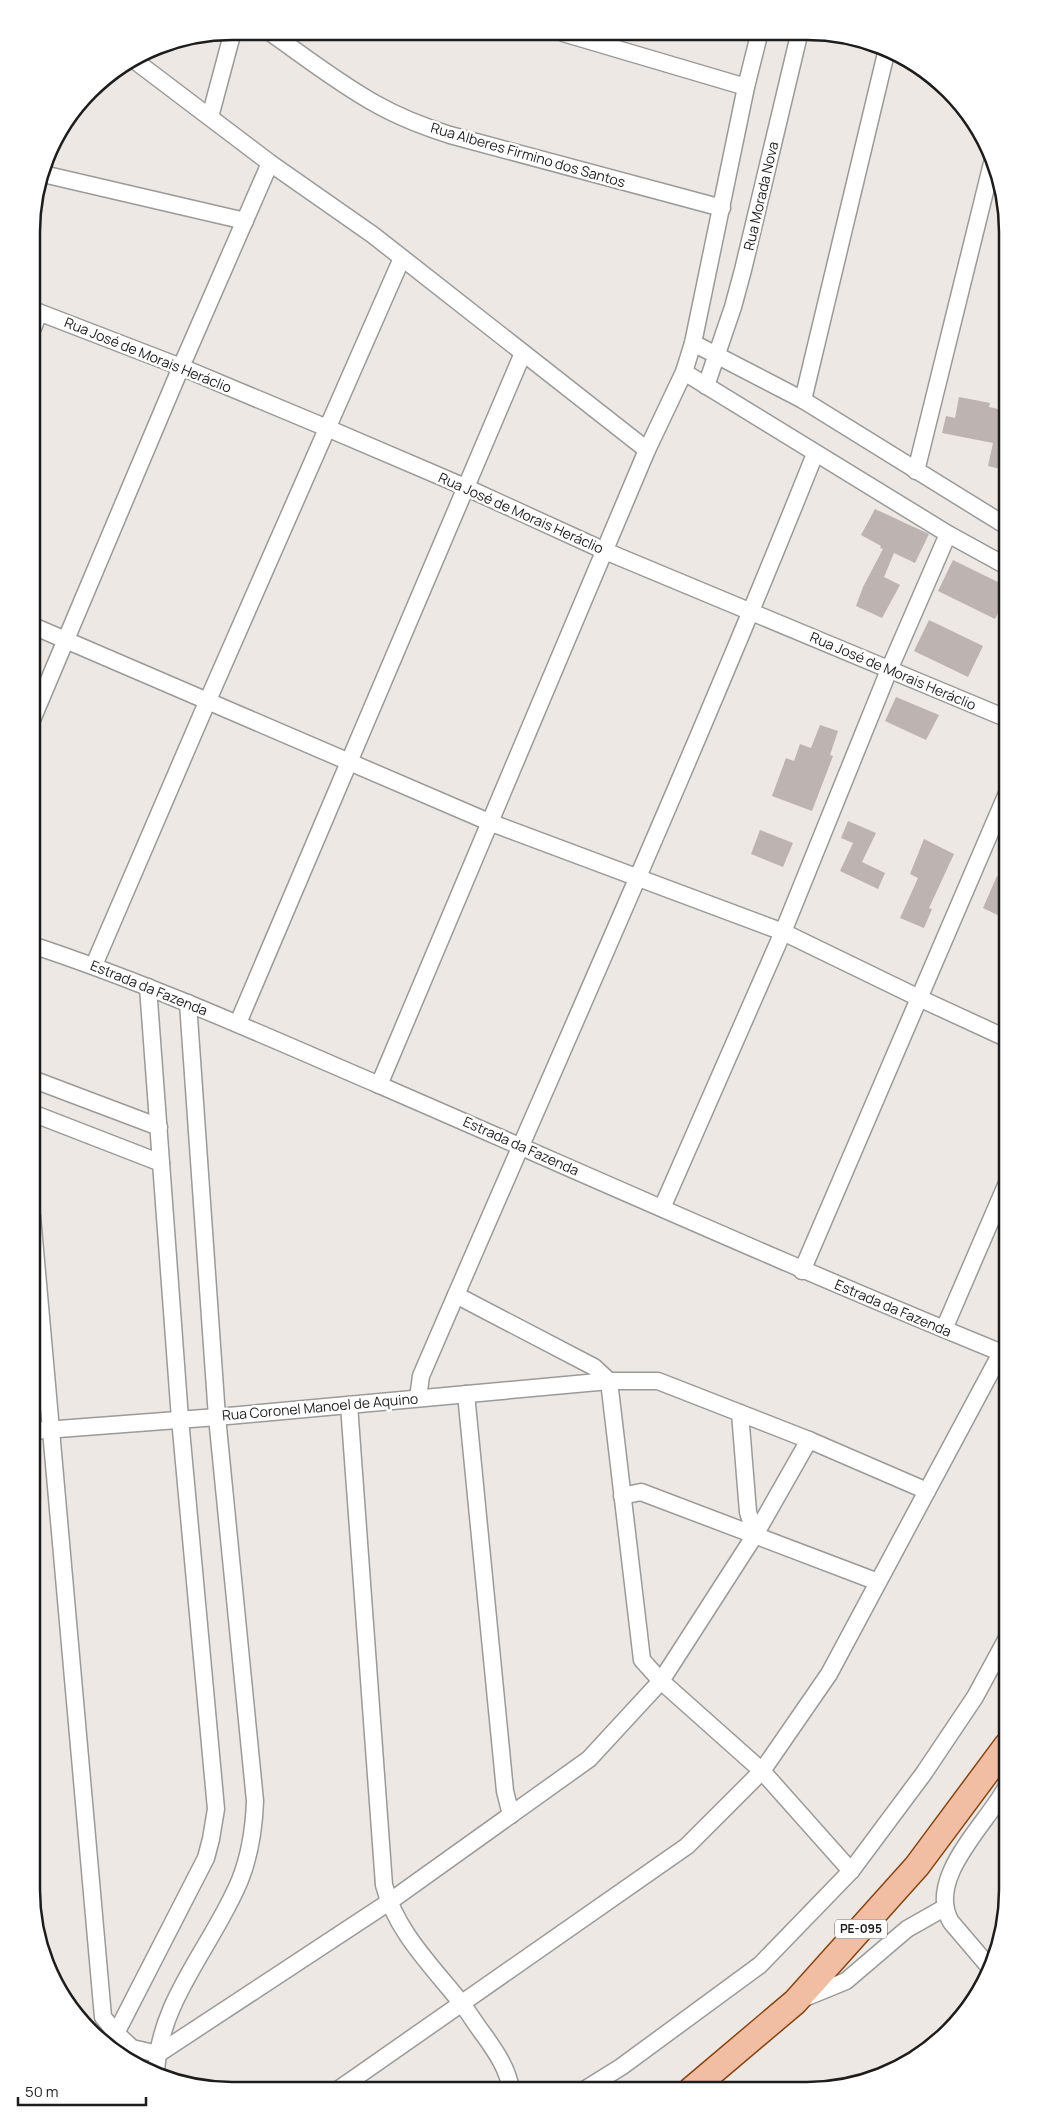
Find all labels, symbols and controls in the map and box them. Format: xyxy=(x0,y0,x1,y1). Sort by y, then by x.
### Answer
street label: Rua Alberes Firmino dos Santos xyxy=(429,118,628,191)
street label: Rua Morada Nova xyxy=(739,140,782,252)
street label: Rua José de Morais Heráclio xyxy=(62,312,235,397)
street label: Rua José de Morais Heráclio xyxy=(436,468,607,558)
street label: Rua José de Morais Heráclio xyxy=(807,627,979,714)
street label: Estrada da Fazenda xyxy=(88,955,211,1020)
street label: Estrada da Fazenda xyxy=(460,1111,582,1180)
street label: Estrada da Fazenda xyxy=(832,1274,954,1341)
street label: Rua Coronel Manoel de Aquino xyxy=(221,1388,419,1425)
road number: PE-095 xyxy=(835,1920,887,1938)
scale bar xyxy=(18,2074,145,2106)
text: 50 m xyxy=(25,2081,59,2102)

